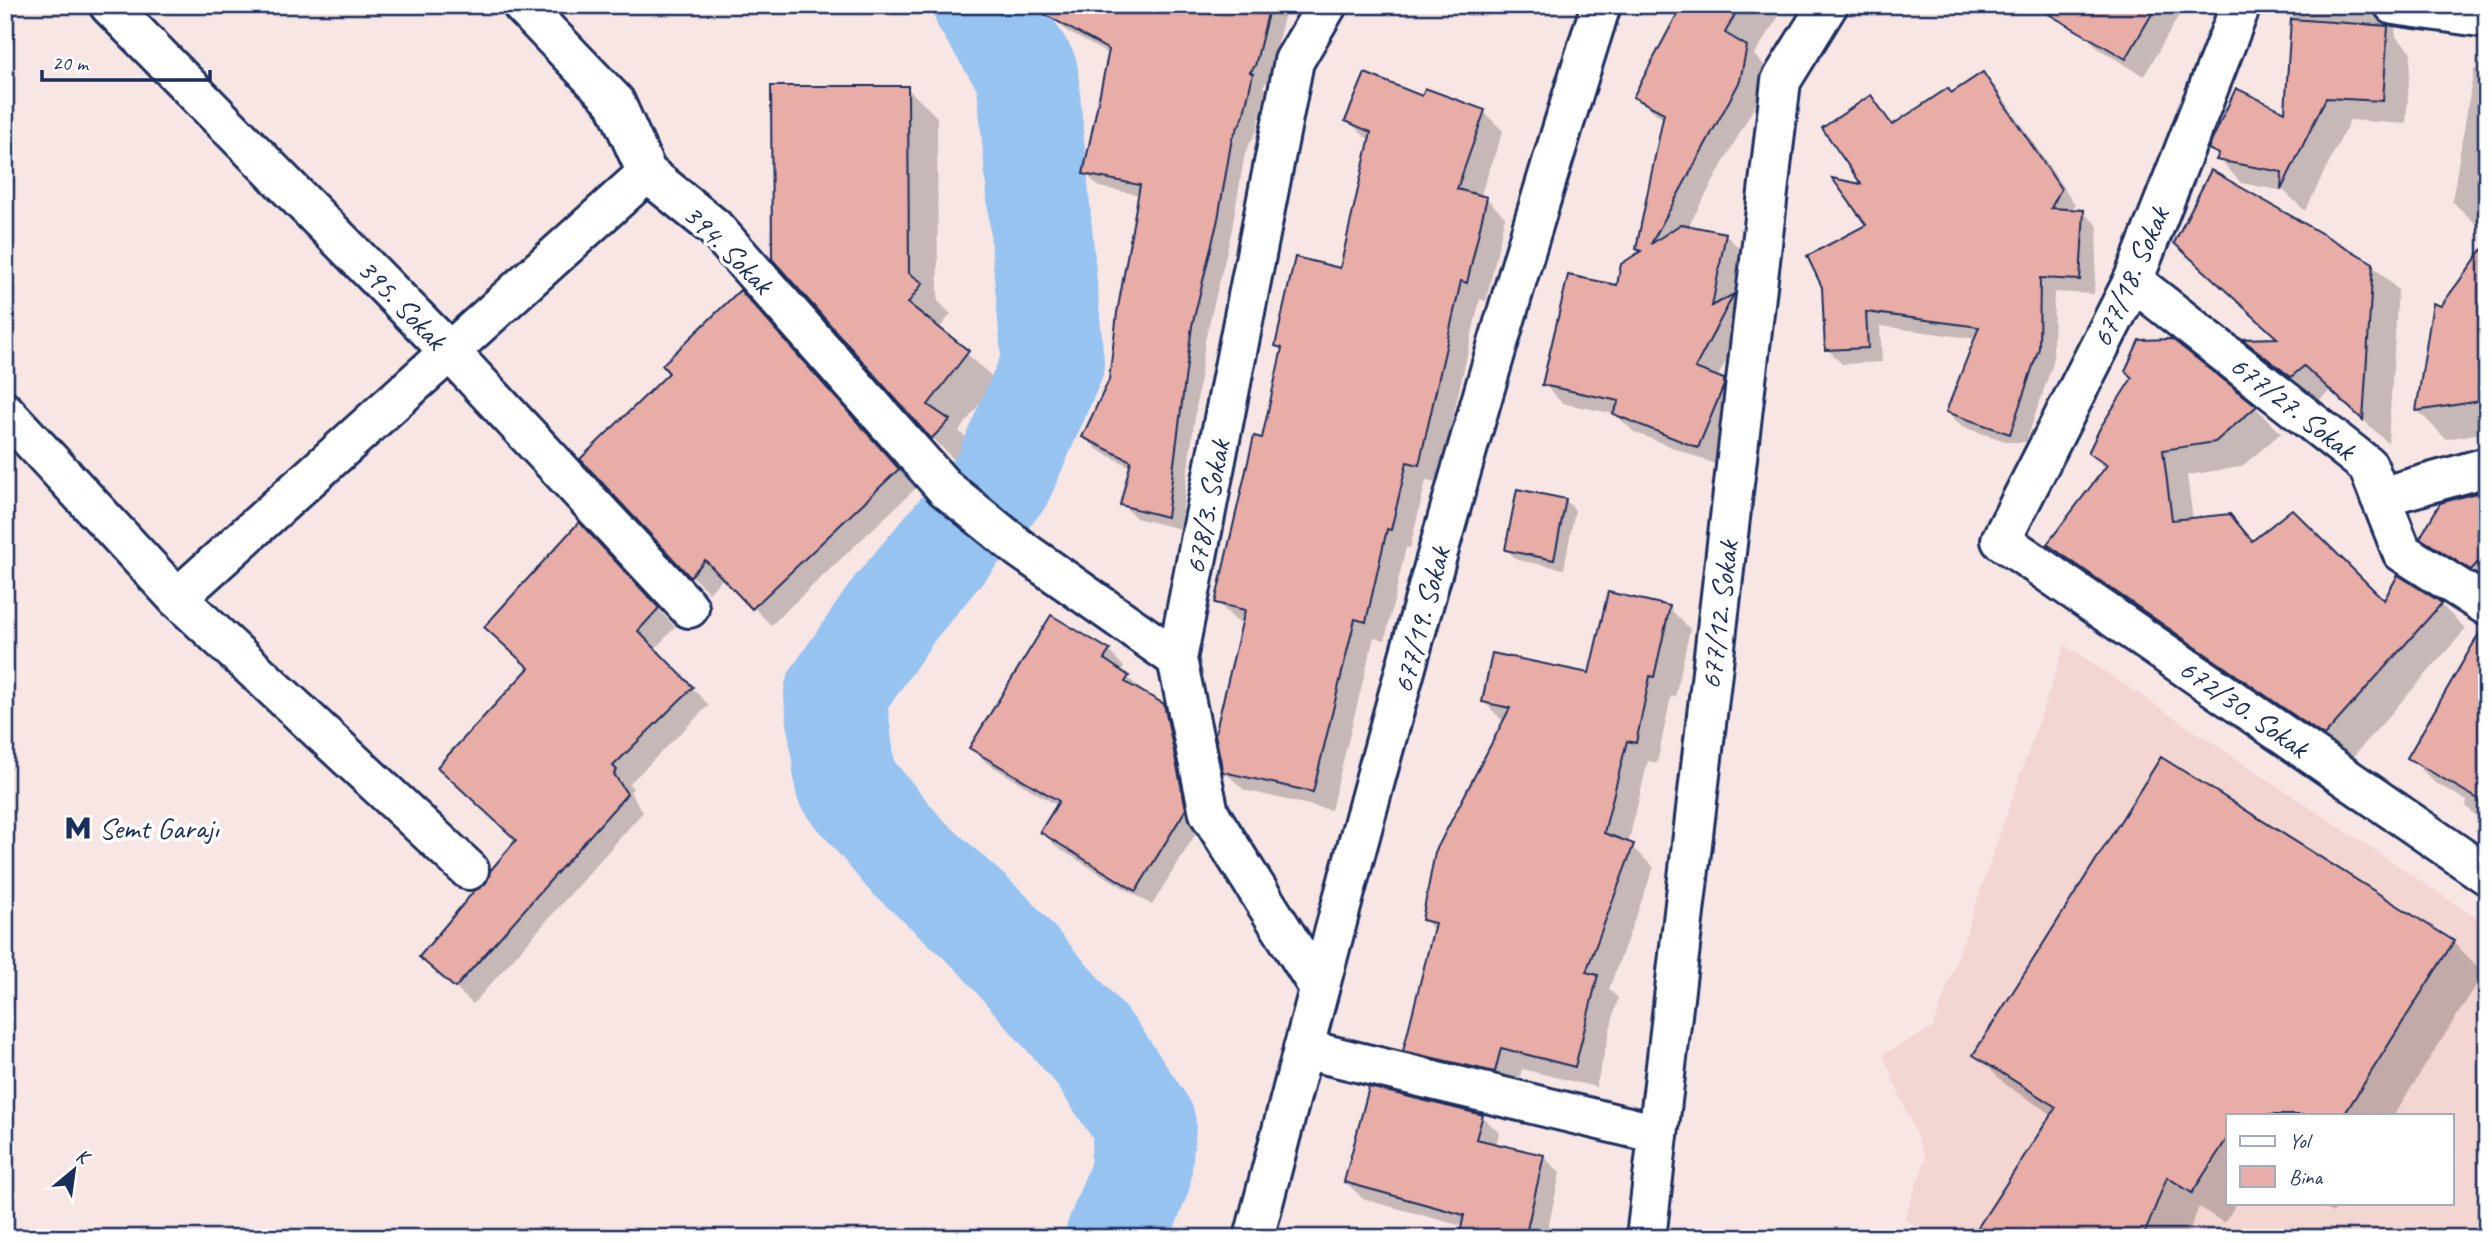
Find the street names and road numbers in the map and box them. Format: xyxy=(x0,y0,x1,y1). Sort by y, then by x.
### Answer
street label: 394. Sokak xyxy=(675,196,783,304)
street label: 677/18. Sokak xyxy=(2082,199,2179,353)
street label: 395. Sokak xyxy=(349,250,456,359)
street label: 677/27. Sokak xyxy=(2222,346,2365,469)
street label: 678/3. Sokak xyxy=(1175,435,1239,577)
street label: 677/12. Sokak xyxy=(1691,537,1747,691)
street label: 677/19. Sokak xyxy=(1383,541,1459,697)
street label: 672/30. Sokak xyxy=(2172,650,2318,768)

